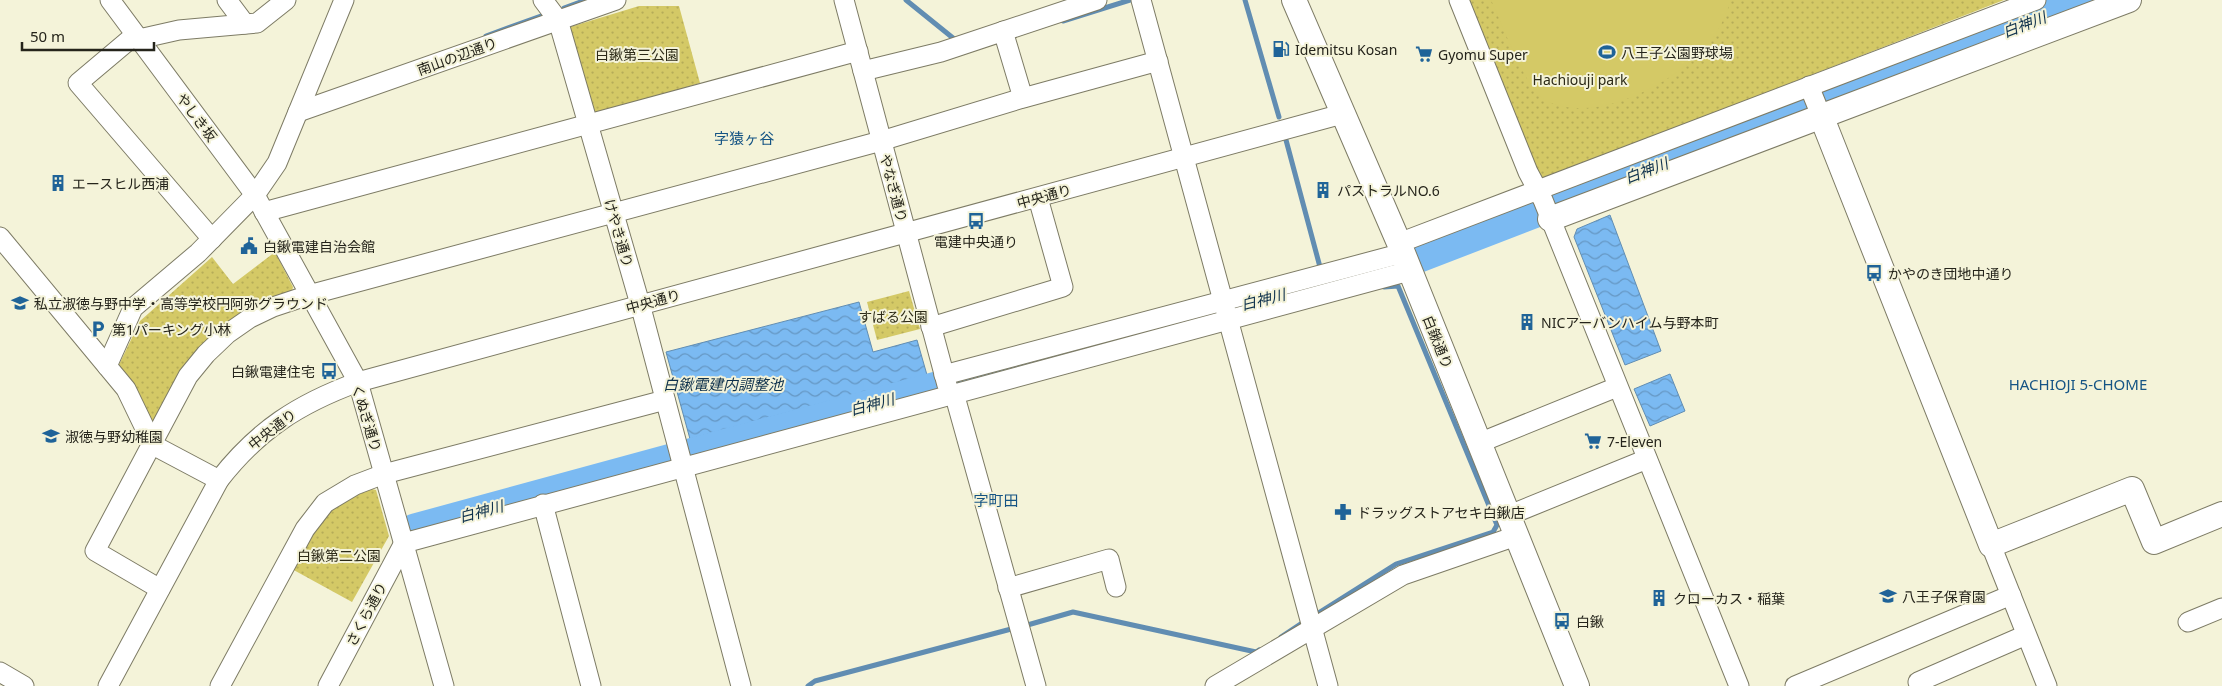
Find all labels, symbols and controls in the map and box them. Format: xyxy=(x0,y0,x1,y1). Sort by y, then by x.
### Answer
water label: 白神川 xyxy=(1999,6,2050,41)
scale bar xyxy=(22,20,155,52)
text: 50 m xyxy=(30,26,65,46)
street label: 南山の辺通り xyxy=(414,33,500,79)
fuel station icon: Idemitsu Kosan xyxy=(1271,39,1291,59)
place label: Idemitsu Kosan xyxy=(1295,40,1397,59)
sports icon: 八王子公園野球場 xyxy=(1597,42,1617,62)
place label: 八王子公園野球場 xyxy=(1621,43,1733,62)
supermarket icon: Gyomu Super xyxy=(1414,44,1434,64)
park label: 白鍬第三公園 xyxy=(595,45,679,64)
place label: Gyomu Super xyxy=(1438,45,1528,64)
park label: Hachiouji park xyxy=(1533,70,1628,89)
street label: やしき坂 xyxy=(173,89,221,145)
district label: 字猿ヶ谷 xyxy=(714,128,774,148)
street label: やなぎ通り xyxy=(876,152,912,224)
water label: 白神川 xyxy=(1621,152,1672,187)
building icon: エースヒル西浦 xyxy=(48,173,68,193)
place label: エースヒル西浦 xyxy=(72,174,169,193)
street label: 中央通り xyxy=(1014,180,1074,212)
building icon: パストラルNO.6 xyxy=(1313,180,1333,200)
place label: パストラルNO.6 xyxy=(1337,181,1440,200)
street label: けやき通り xyxy=(600,197,638,269)
bus stop icon: 電建中央通り xyxy=(966,211,986,231)
place label: 電建中央通り xyxy=(934,232,1018,251)
public building icon: 白鍬電建自治会館 xyxy=(239,236,259,256)
place label: 白鍬電建自治会館 xyxy=(263,237,375,256)
bus stop icon: かやのき団地中通り xyxy=(1864,263,1884,283)
place label: かやのき団地中通り xyxy=(1888,264,2014,283)
water label: 白神川 xyxy=(1239,283,1289,314)
street label: 中央通り xyxy=(623,285,683,317)
school or university icon: 私立淑徳与野中学・高等学校円阿弥グラウンド xyxy=(10,293,30,313)
place label: 私立淑徳与野中学・高等学校円阿弥グラウンド xyxy=(34,294,328,313)
park label: すばる公園 xyxy=(858,307,928,326)
street label: 白鍬通り xyxy=(1419,312,1457,372)
building icon: NICアーバンハイム与野本町 xyxy=(1517,312,1537,332)
place label: NICアーバンハイム与野本町 xyxy=(1541,313,1718,332)
parking icon: 第1パーキング小林 xyxy=(88,319,108,339)
place label: 第1パーキング小林 xyxy=(112,320,232,339)
bus stop icon: 白鍬電建住宅 xyxy=(319,361,339,381)
place label: 白鍬電建住宅 xyxy=(231,362,315,381)
water label: 白鍬電建内調整池 xyxy=(663,374,785,394)
district label: HACHIOJI 5-CHOME xyxy=(2009,374,2147,394)
street label: くぬぎ通り xyxy=(348,382,386,454)
water label: 白神川 xyxy=(848,388,898,419)
street label: 中央通り xyxy=(244,404,300,454)
school or university icon: 淑徳与野幼稚園 xyxy=(41,426,61,446)
place label: 淑徳与野幼稚園 xyxy=(65,427,163,446)
supermarket icon: 7-Eleven xyxy=(1583,431,1603,451)
place label: 7-Eleven xyxy=(1607,432,1662,451)
district label: 字町田 xyxy=(973,490,1019,510)
water label: 白神川 xyxy=(457,495,507,526)
pharmacy icon: ドラッグストアセキ白鍬店 xyxy=(1333,502,1353,522)
place label: ドラッグストアセキ白鍬店 xyxy=(1357,503,1525,522)
park label: 白鍬第二公園 xyxy=(297,546,381,565)
street label: さくら通り xyxy=(341,579,391,649)
school or university icon: 八王子保育園 xyxy=(1878,586,1898,606)
place label: 八王子保育園 xyxy=(1902,587,1986,606)
building icon: クローカス・稲葉 xyxy=(1649,588,1669,608)
place label: クローカス・稲葉 xyxy=(1673,589,1785,608)
bus stop icon: 白鍬 xyxy=(1552,611,1572,631)
place label: 白鍬 xyxy=(1576,612,1604,631)

